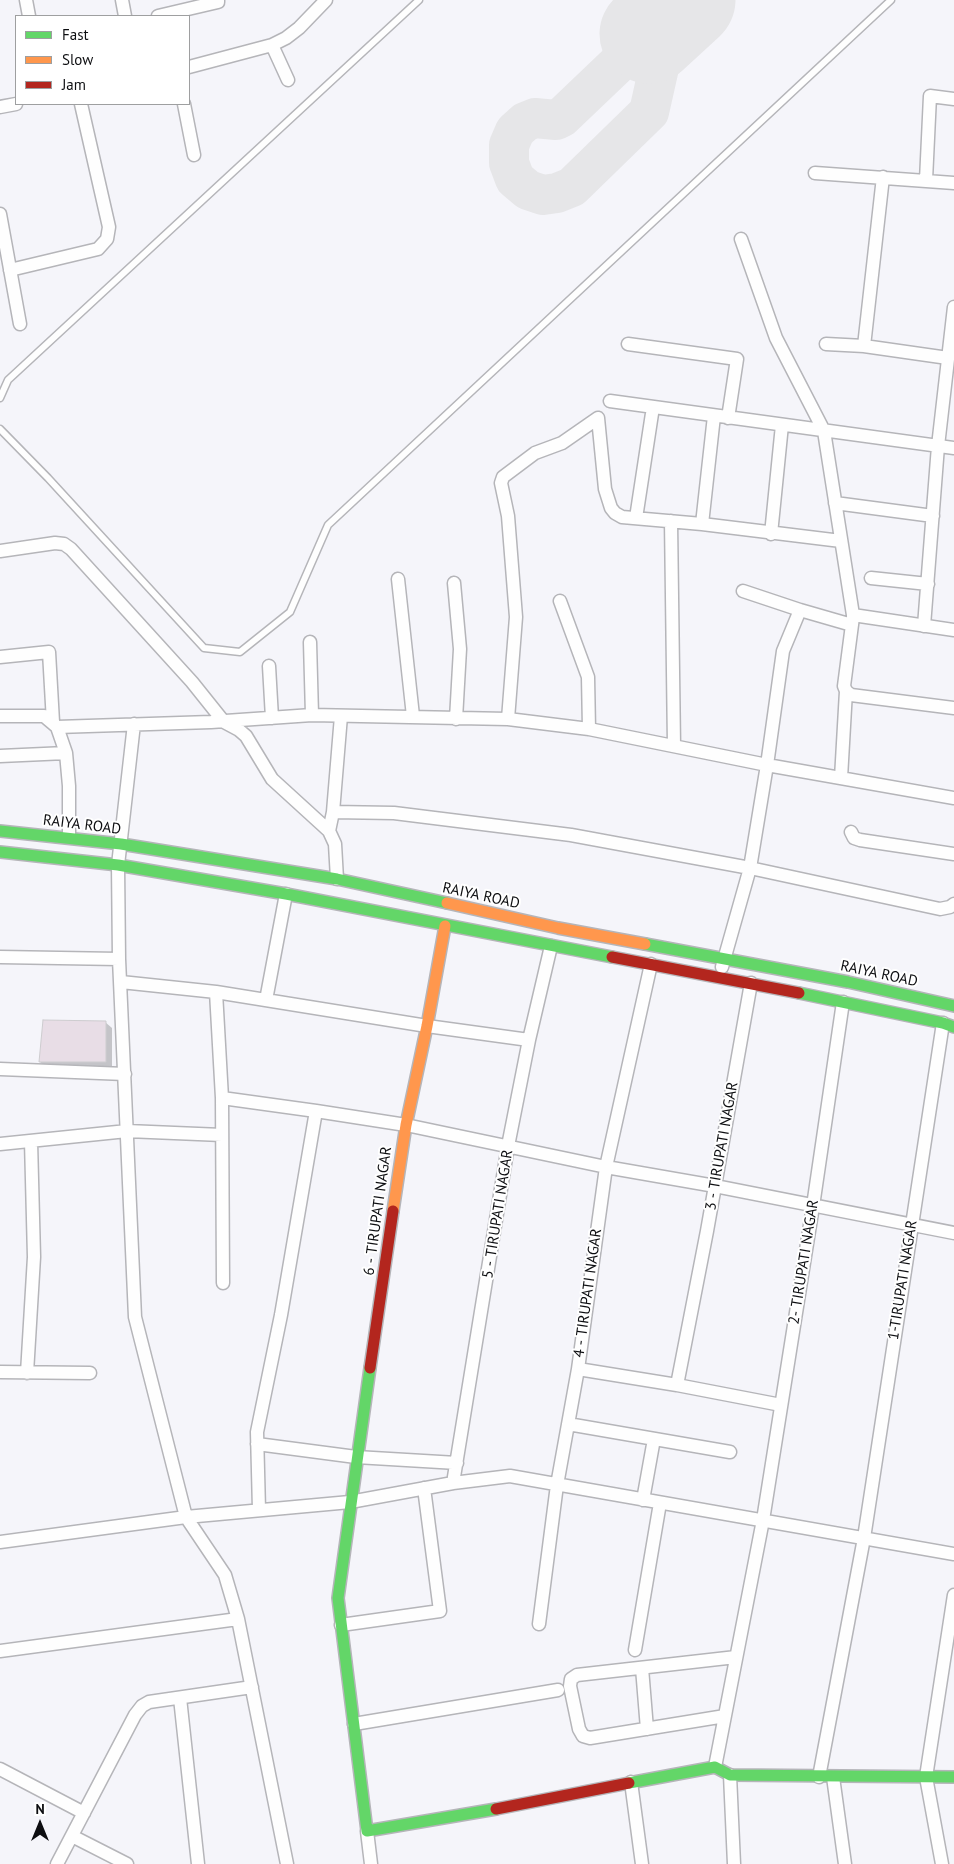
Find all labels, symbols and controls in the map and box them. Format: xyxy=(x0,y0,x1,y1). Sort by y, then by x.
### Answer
legend xyxy=(15,15,190,105)
text: Fast xyxy=(62,25,89,44)
text: Slow xyxy=(62,50,93,69)
text: Jam xyxy=(62,75,86,94)
street label: RAIYA ROAD xyxy=(42,811,122,839)
street label: RAIYA ROAD xyxy=(441,879,521,913)
street label: RAIYA ROAD xyxy=(839,957,919,991)
street label: 3 - TIRUPATI NAGAR xyxy=(702,1080,742,1212)
street label: 6 - TIRUPATI NAGAR xyxy=(360,1145,396,1277)
street label: 5 - TIRUPATI NAGAR xyxy=(479,1148,517,1280)
street label: 2- TIRUPATI NAGAR xyxy=(785,1198,823,1326)
street label: 1-TIRUPATI NAGAR xyxy=(885,1219,921,1341)
street label: 4 - TIRUPATI NAGAR xyxy=(570,1227,606,1359)
north arrow xyxy=(15,1799,65,1849)
text: N xyxy=(35,1800,45,1818)

